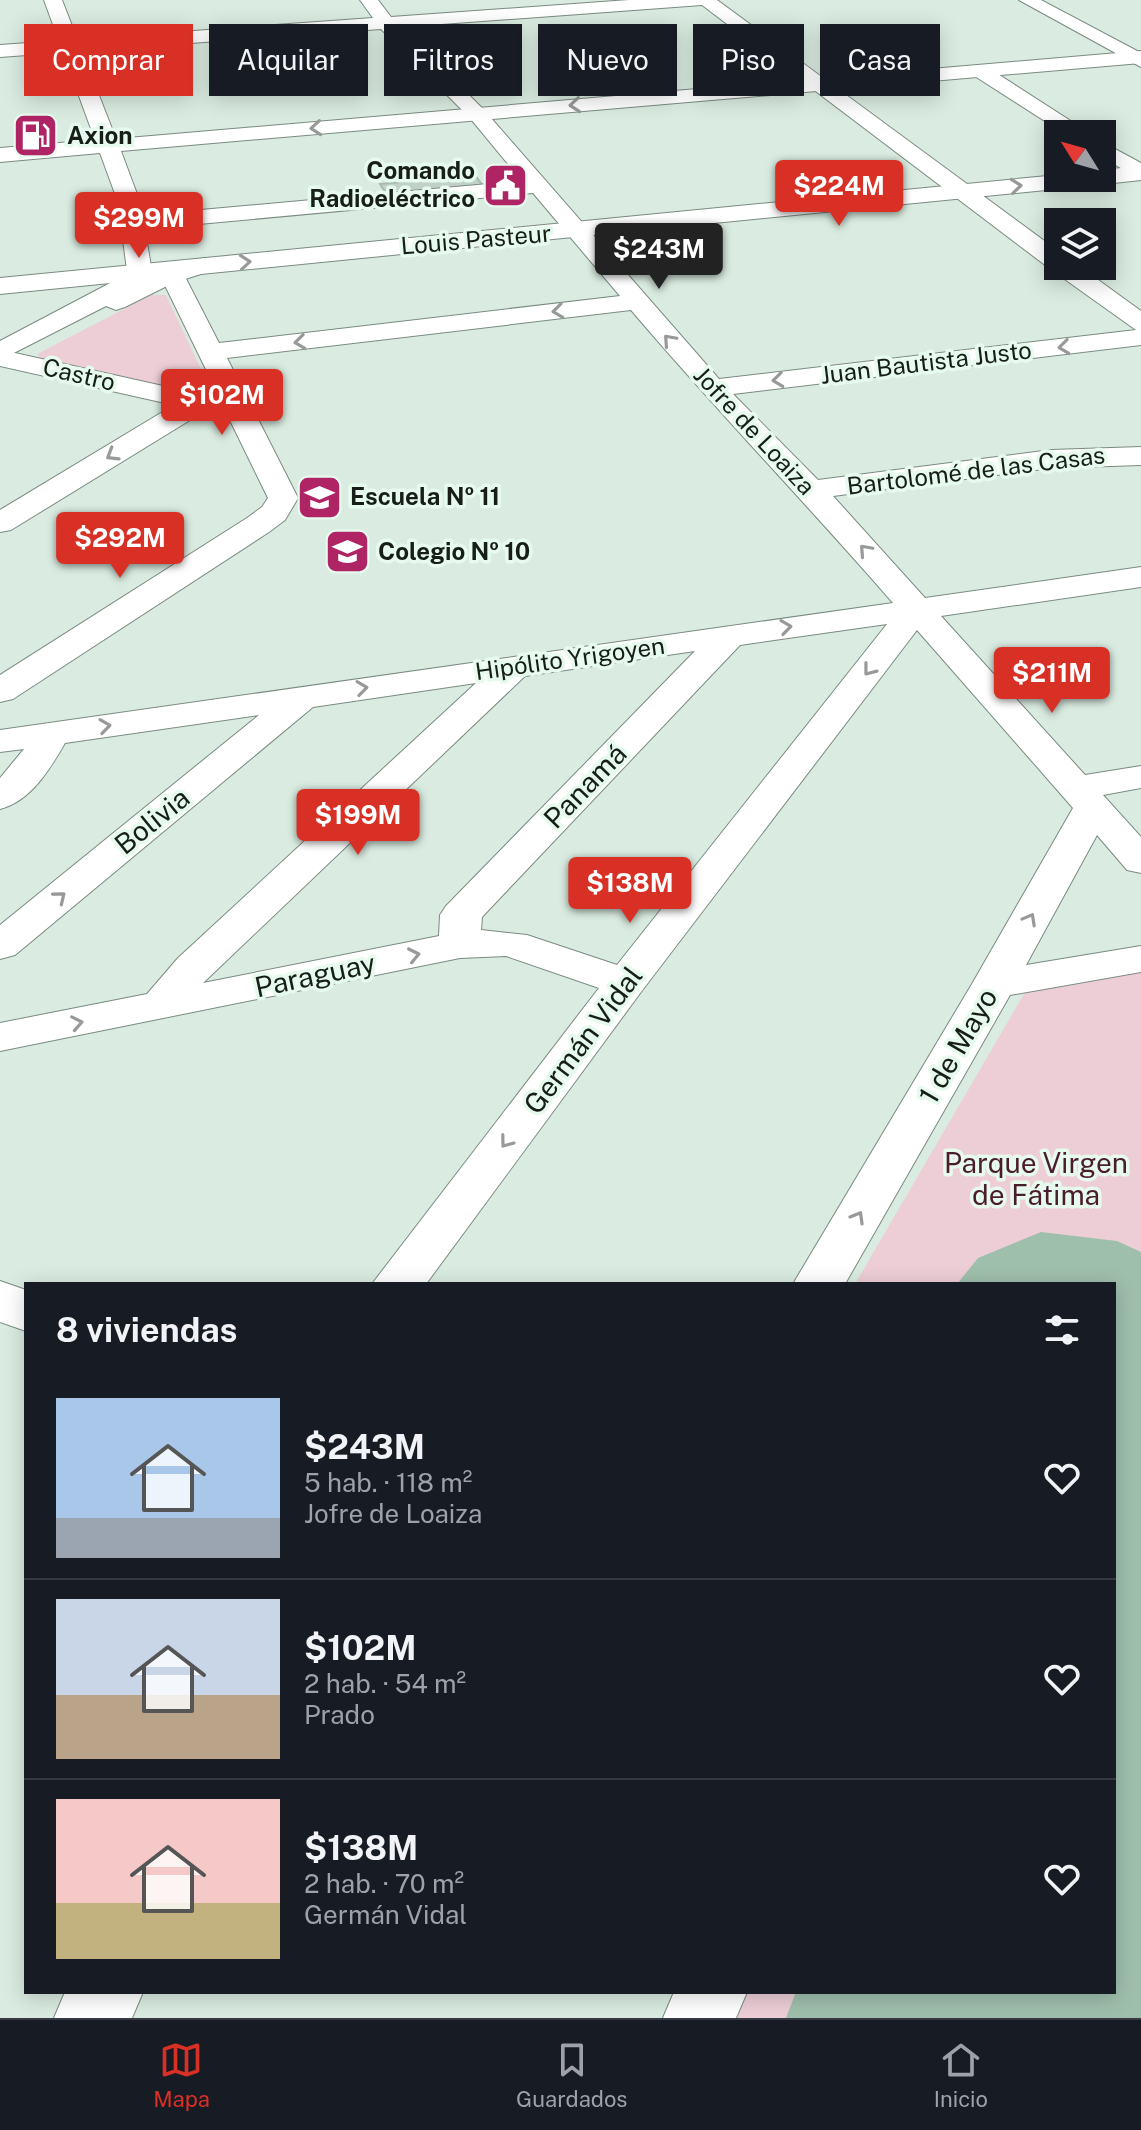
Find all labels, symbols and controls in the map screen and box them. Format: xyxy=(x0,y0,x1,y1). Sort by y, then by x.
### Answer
chip: Comprar xyxy=(24,24,193,96)
chip: Alquilar xyxy=(209,24,368,96)
chip: Filtros xyxy=(384,24,522,96)
chip: Nuevo xyxy=(538,24,677,96)
chip: Piso xyxy=(693,24,804,96)
chip: Casa xyxy=(820,24,940,96)
one-way arrow xyxy=(568,97,581,114)
fuel station icon: Axion xyxy=(12,112,60,160)
one-way arrow xyxy=(309,119,322,136)
north arrow xyxy=(1044,120,1116,192)
map controls xyxy=(1044,120,1116,280)
place label: Axion xyxy=(67,121,133,149)
place label: Comando Radioeléctrico xyxy=(309,156,475,212)
pin: $224M xyxy=(783,160,895,228)
public building icon: Comando Radioeléctrico xyxy=(482,161,530,209)
text: $224M xyxy=(793,170,885,201)
one-way arrow xyxy=(1010,178,1023,195)
pin: $299M xyxy=(83,192,195,260)
text: $299M xyxy=(93,202,185,233)
button: layers xyxy=(1044,208,1116,280)
street label: Louis Pasteur xyxy=(399,218,552,260)
pin: $243M xyxy=(603,223,715,291)
text: $243M xyxy=(613,233,705,264)
one-way arrow xyxy=(239,253,252,270)
one-way arrow xyxy=(551,302,565,319)
one-way arrow xyxy=(293,333,306,350)
one-way arrow xyxy=(664,334,679,349)
street label: Juan Bautista Justo xyxy=(819,335,1033,389)
one-way arrow xyxy=(1057,338,1070,355)
street label: Castro xyxy=(40,352,118,396)
street label: Jofre de Loaiza xyxy=(688,361,821,500)
pin: $102M xyxy=(166,369,278,437)
one-way arrow xyxy=(771,372,784,389)
text: $102M xyxy=(179,379,265,410)
street label: Bartolomé de las Casas xyxy=(845,440,1106,500)
one-way arrow xyxy=(106,445,121,461)
school or university icon: Escuela Nº 11 xyxy=(295,473,343,521)
place label: Escuela Nº 11 xyxy=(350,482,500,510)
pin: $292M xyxy=(64,512,176,580)
text: $292M xyxy=(74,522,166,553)
school or university icon: Colegio Nº 10 xyxy=(323,528,371,576)
place label: Colegio Nº 10 xyxy=(378,537,530,565)
one-way arrow xyxy=(860,545,875,560)
one-way arrow xyxy=(779,619,793,636)
street label: Hipólito Yrigoyen xyxy=(473,631,666,685)
pin: $211M xyxy=(996,647,1108,715)
text: $211M xyxy=(1012,657,1092,688)
one-way arrow xyxy=(865,661,879,676)
one-way arrow xyxy=(355,680,369,697)
one-way arrow xyxy=(98,718,112,735)
street label: Panamá xyxy=(537,737,633,835)
street label: Bolivia xyxy=(108,781,196,861)
pin: $199M xyxy=(302,789,414,857)
text: $199M xyxy=(315,799,401,830)
pin: $138M xyxy=(574,857,686,925)
text: $138M xyxy=(586,867,674,898)
one-way arrow xyxy=(51,892,65,907)
one-way arrow xyxy=(1020,913,1036,927)
street label: Paraguay xyxy=(252,946,378,1003)
one-way arrow xyxy=(407,947,420,964)
street label: Germán Vidal xyxy=(517,960,649,1120)
street label: 1 de Mayo xyxy=(911,982,1004,1109)
one-way arrow xyxy=(70,1015,83,1032)
one-way arrow xyxy=(501,1133,515,1148)
park label: Parque Virgen de Fátima xyxy=(944,1146,1128,1211)
one-way arrow xyxy=(848,1211,864,1226)
icon: filters xyxy=(1040,1308,1084,1352)
text: 8 viviendas xyxy=(56,1310,237,1350)
text: $243M xyxy=(304,1427,425,1467)
icon: home xyxy=(120,1430,216,1526)
icon: heart xyxy=(1040,1456,1084,1500)
text: 5 hab. · 118 m² xyxy=(304,1467,472,1498)
text: Jofre de Loaiza xyxy=(304,1498,482,1529)
text: $102M xyxy=(304,1628,416,1668)
icon: home xyxy=(120,1631,216,1727)
icon: heart xyxy=(1040,1657,1084,1701)
text: 2 hab. · 54 m² xyxy=(304,1668,466,1699)
text: Prado xyxy=(304,1699,375,1730)
text: $138M xyxy=(304,1828,418,1868)
icon: home xyxy=(120,1831,216,1927)
icon: heart xyxy=(1040,1857,1084,1901)
text: 2 hab. · 70 m² xyxy=(304,1868,464,1899)
text: Germán Vidal xyxy=(304,1899,467,1930)
tab: Mapa xyxy=(153,2038,210,2112)
tab: Guardados xyxy=(516,2038,628,2112)
tab: Inicio xyxy=(934,2038,988,2112)

